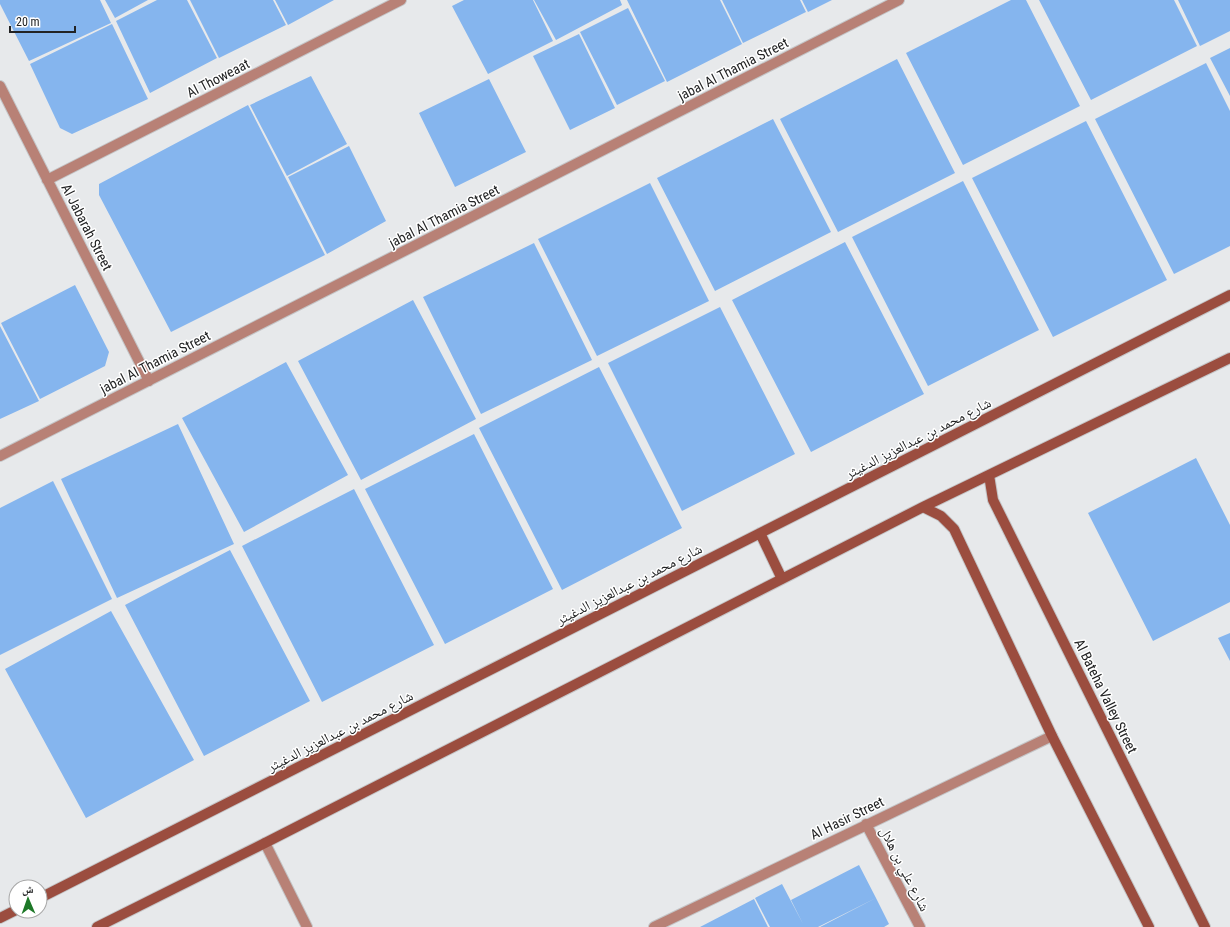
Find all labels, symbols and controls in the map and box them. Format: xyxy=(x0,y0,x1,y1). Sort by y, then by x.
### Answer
scale bar xyxy=(10,8,75,34)
text: 20 m xyxy=(16,15,40,29)
street label: jabal Al Thamia Street xyxy=(674,34,791,104)
street label: Al Thoweaat xyxy=(184,55,252,101)
street label: Al Jabarah Street xyxy=(58,181,116,273)
street label: jabal Al Thamia Street xyxy=(385,181,502,251)
street label: jabal Al Thamia Street xyxy=(96,327,213,397)
street label: شارع محمد بن عبدالعزيز الدغيثر xyxy=(842,394,994,484)
street label: شارع محمد بن عبدالعزيز الدغيثر xyxy=(553,540,705,630)
street label: Al Bateha Valley Street xyxy=(1071,636,1141,756)
street label: شارع محمد بن عبدالعزيز الدغيثر xyxy=(264,687,416,777)
street label: Al Hasir Street xyxy=(808,793,886,843)
street label: شارع علي بن هلال xyxy=(874,824,933,915)
north arrow xyxy=(8,879,48,919)
text: ش xyxy=(22,883,34,897)

